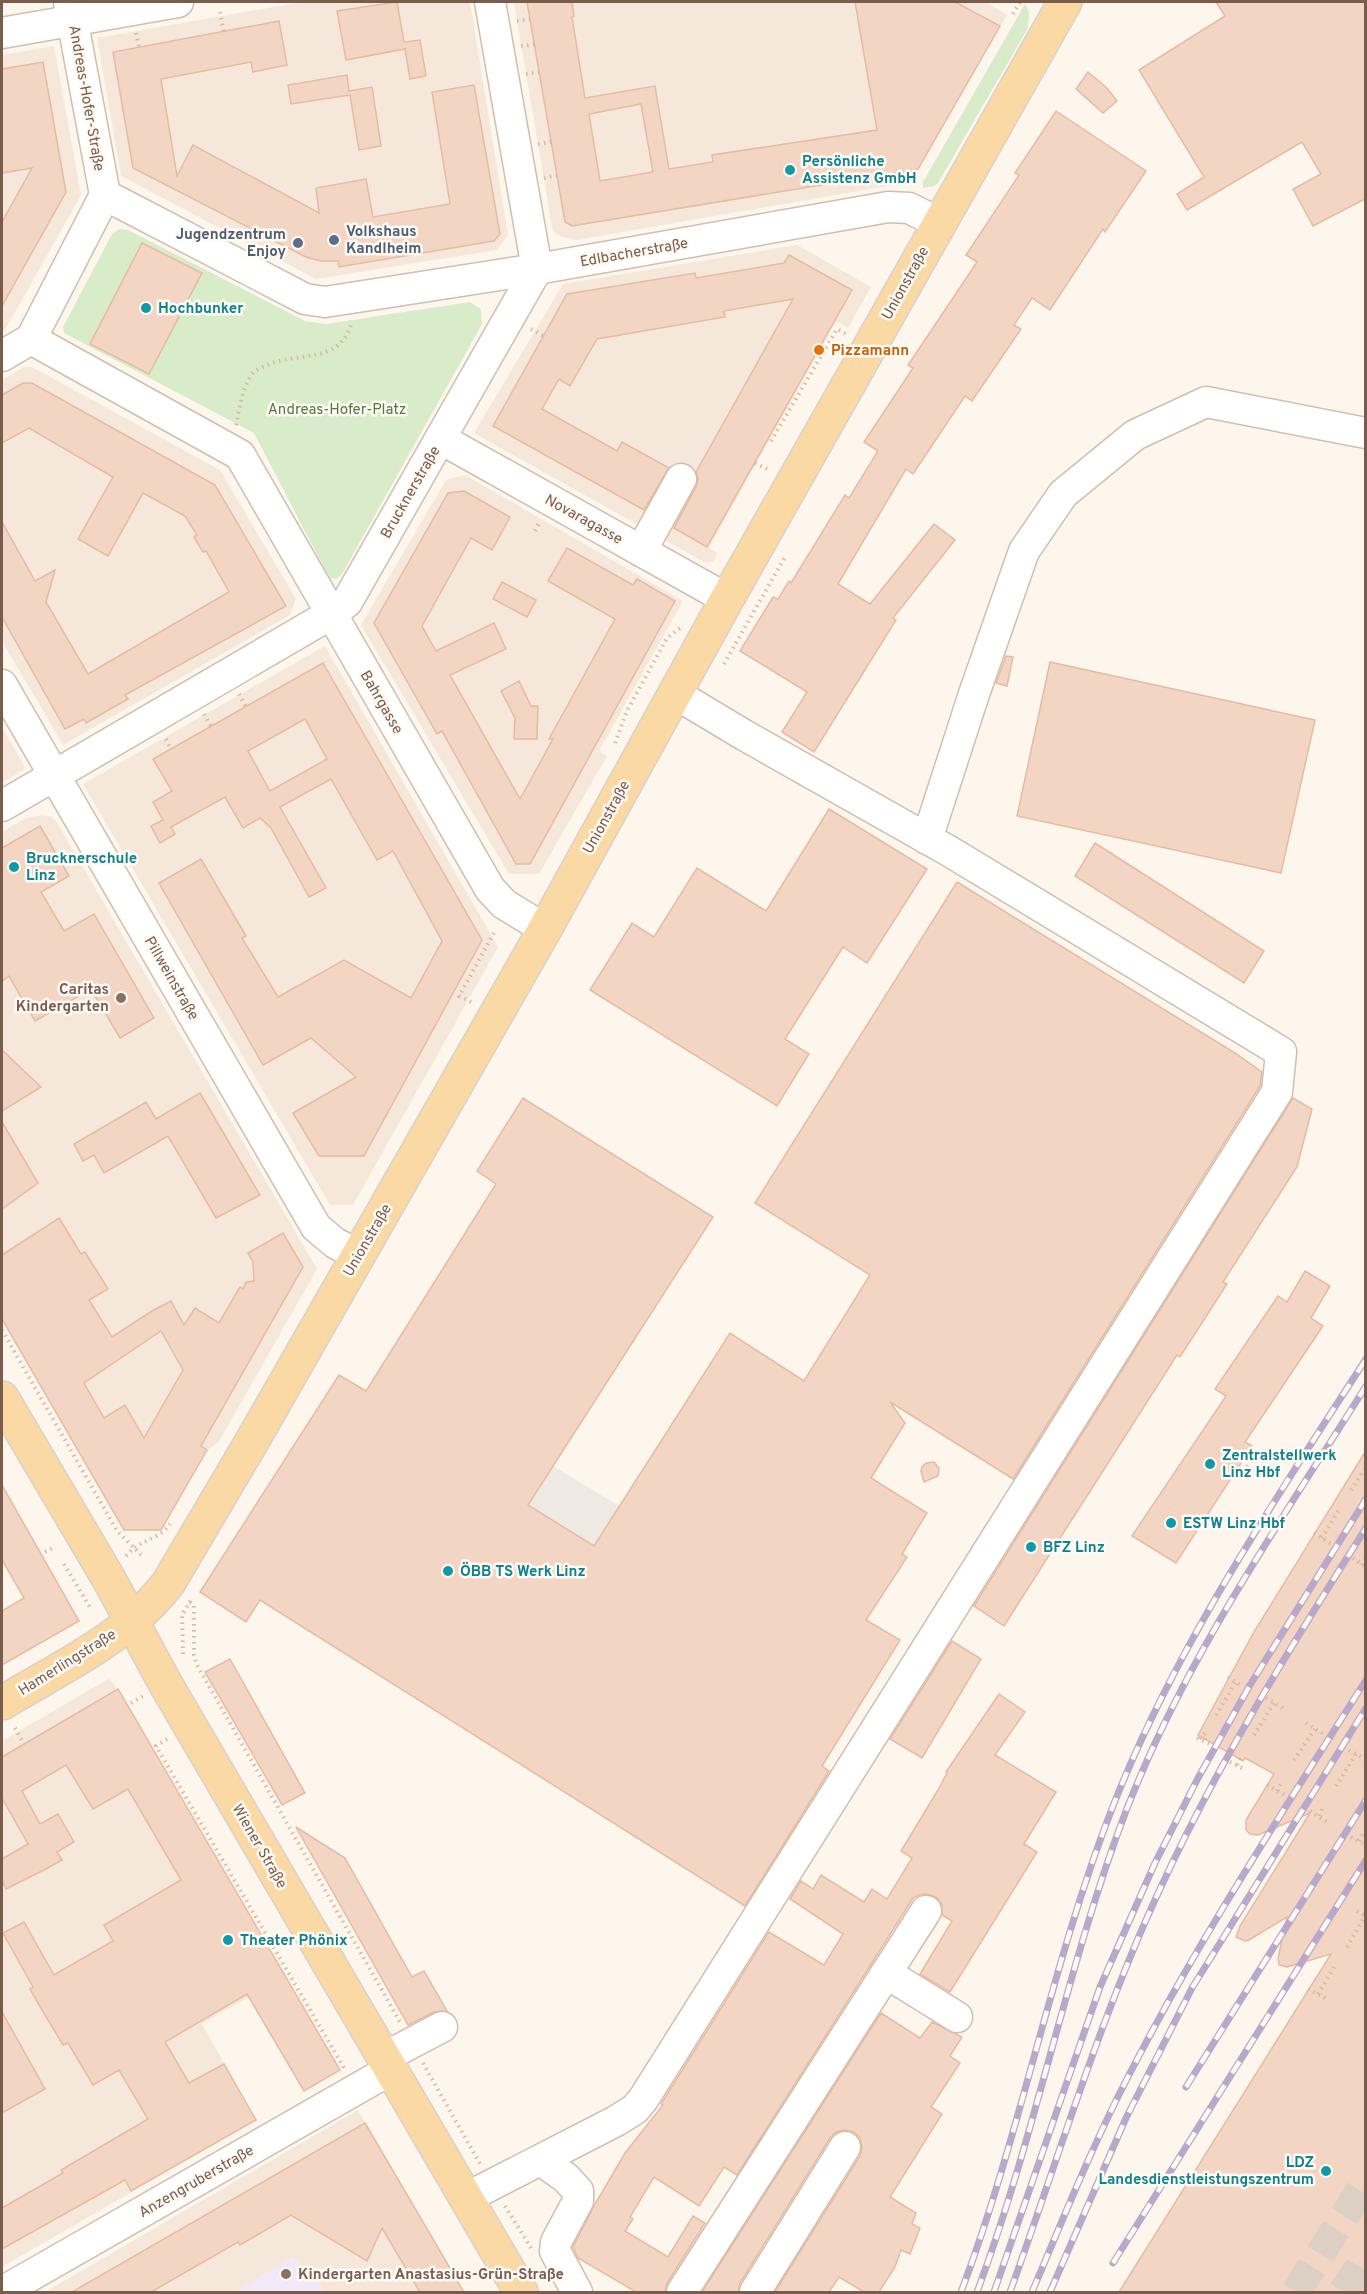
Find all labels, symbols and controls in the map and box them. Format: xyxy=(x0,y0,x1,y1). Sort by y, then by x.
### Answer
street label: Andreas-Hofer-Straße xyxy=(63,24,108,173)
place label: Persönliche Assistenz GmbH xyxy=(802,153,917,189)
marker: Persönliche Assistenz GmbH xyxy=(783,163,797,177)
place label: Volkshaus Kandlheim xyxy=(346,223,421,259)
place label: Jugendzentrum Enjoy xyxy=(176,226,286,262)
marker: Volkshaus Kandlheim xyxy=(327,233,341,247)
street label: Edlbacherstraße xyxy=(579,235,690,272)
marker: Jugendzentrum Enjoy xyxy=(291,236,305,250)
street label: Unionstraße xyxy=(878,244,934,324)
place label: Hochbunker xyxy=(158,300,244,319)
marker: Hochbunker xyxy=(139,301,153,315)
place label: Pizzamann xyxy=(831,342,909,361)
marker: Pizzamann xyxy=(812,343,826,357)
park label: Andreas-Hofer-Platz xyxy=(268,401,406,420)
street label: Brucknerstraße xyxy=(377,443,445,542)
street label: Novaragasse xyxy=(541,491,626,550)
street label: Bahrgasse xyxy=(355,668,407,738)
street label: Unionstraße xyxy=(579,778,635,858)
place label: Brucknerschule Linz xyxy=(26,850,137,886)
marker: Brucknerschule Linz xyxy=(7,860,21,874)
street label: Pillweinstraße xyxy=(139,933,202,1024)
place label: Caritas Kindergarten xyxy=(16,981,109,1017)
marker: Caritas Kindergarten xyxy=(114,991,128,1005)
street label: Unionstraße xyxy=(340,1201,397,1281)
place label: Zentralstellwerk Linz Hbf xyxy=(1222,1447,1337,1483)
marker: Zentralstellwerk Linz Hbf xyxy=(1203,1457,1217,1471)
place label: ESTW Linz Hbf xyxy=(1183,1515,1285,1534)
marker: ESTW Linz Hbf xyxy=(1164,1516,1178,1530)
place label: BFZ Linz xyxy=(1043,1539,1105,1558)
marker: BFZ Linz xyxy=(1024,1540,1038,1554)
place label: ÖBB TS Werk Linz xyxy=(460,1561,586,1582)
marker: ÖBB TS Werk Linz xyxy=(441,1564,455,1578)
street label: Hamerlingstraße xyxy=(15,1626,120,1701)
street label: Wiener Straße xyxy=(227,1801,291,1892)
place label: Theater Phönix xyxy=(240,1932,348,1951)
marker: Theater Phönix xyxy=(221,1933,235,1947)
street label: Anzengruberstraße xyxy=(136,2142,258,2223)
place label: LDZ Landesdienstleistungszentrum xyxy=(1098,2154,1314,2190)
marker: LDZ Landesdienstleistungszentrum xyxy=(1319,2164,1333,2178)
place label: Kindergarten Anastasius-Grün-Straße xyxy=(298,2266,564,2285)
marker: Kindergarten Anastasius-Grün-Straße xyxy=(279,2267,293,2281)

